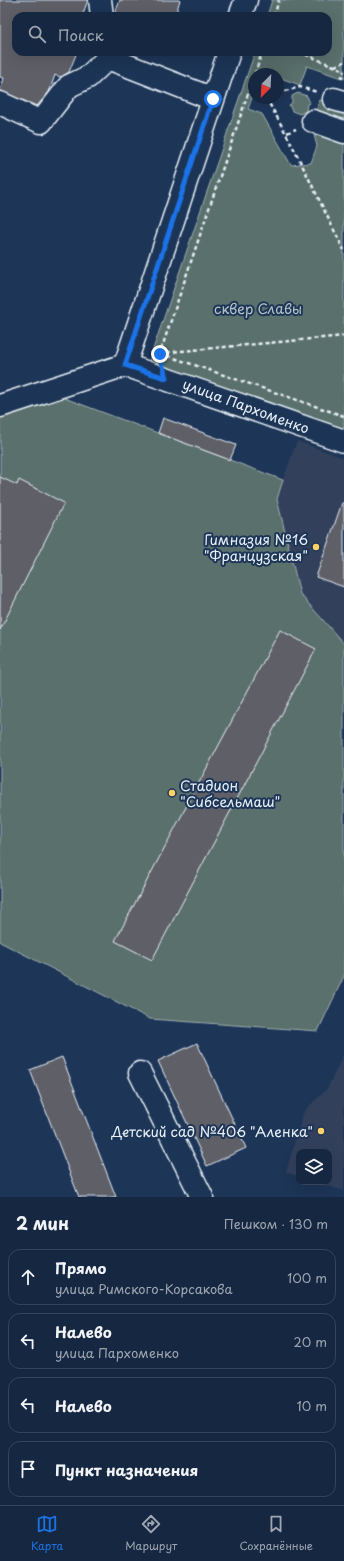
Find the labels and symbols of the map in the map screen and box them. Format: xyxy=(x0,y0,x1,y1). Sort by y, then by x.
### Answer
north arrow xyxy=(248,68,284,104)
route start xyxy=(204,90,222,108)
park label: сквер Славы xyxy=(214,298,302,319)
route end xyxy=(151,345,169,363)
street label: улица Пархоменко xyxy=(180,373,312,439)
place label: Гимназия №16 "Французская" xyxy=(204,529,308,566)
marker: Гимназия №16 "Французская" xyxy=(311,542,321,552)
place label: Стадион "Сибсельмаш" xyxy=(180,775,280,812)
marker: Стадион "Сибсельмаш" xyxy=(167,788,177,798)
place label: Детский сад №406 "Аленка" xyxy=(110,1121,313,1142)
marker: Детский сад №406 "Аленка" xyxy=(316,1126,326,1136)

